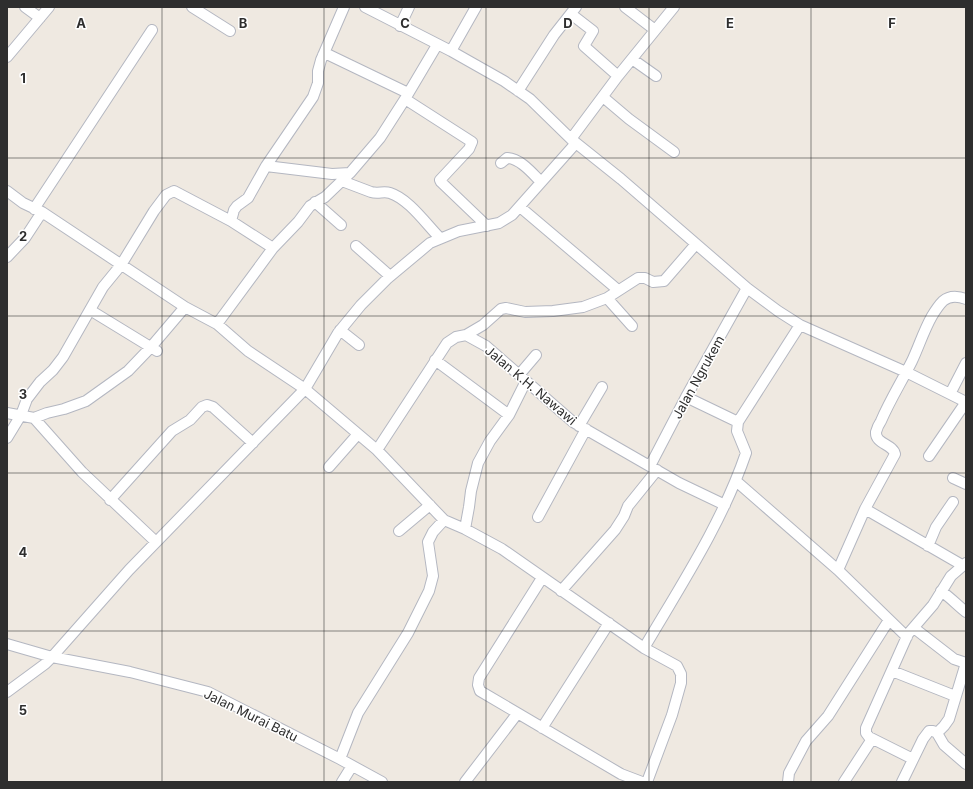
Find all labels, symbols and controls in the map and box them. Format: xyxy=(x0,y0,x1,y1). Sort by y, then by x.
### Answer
text: A xyxy=(76,15,86,31)
text: B xyxy=(239,15,248,31)
text: C xyxy=(400,15,410,31)
text: D xyxy=(563,15,573,31)
text: E xyxy=(726,15,734,31)
text: F xyxy=(888,15,896,31)
text: 1 xyxy=(20,70,26,86)
text: 2 xyxy=(19,228,27,244)
street label: Jalan Ngrukem xyxy=(669,333,727,421)
street label: Jalan K.H. Nawawi xyxy=(482,342,580,428)
text: 3 xyxy=(19,386,27,402)
text: 4 xyxy=(19,544,28,560)
street label: Jalan Murai Batu xyxy=(201,685,301,745)
text: 5 xyxy=(19,702,27,718)

